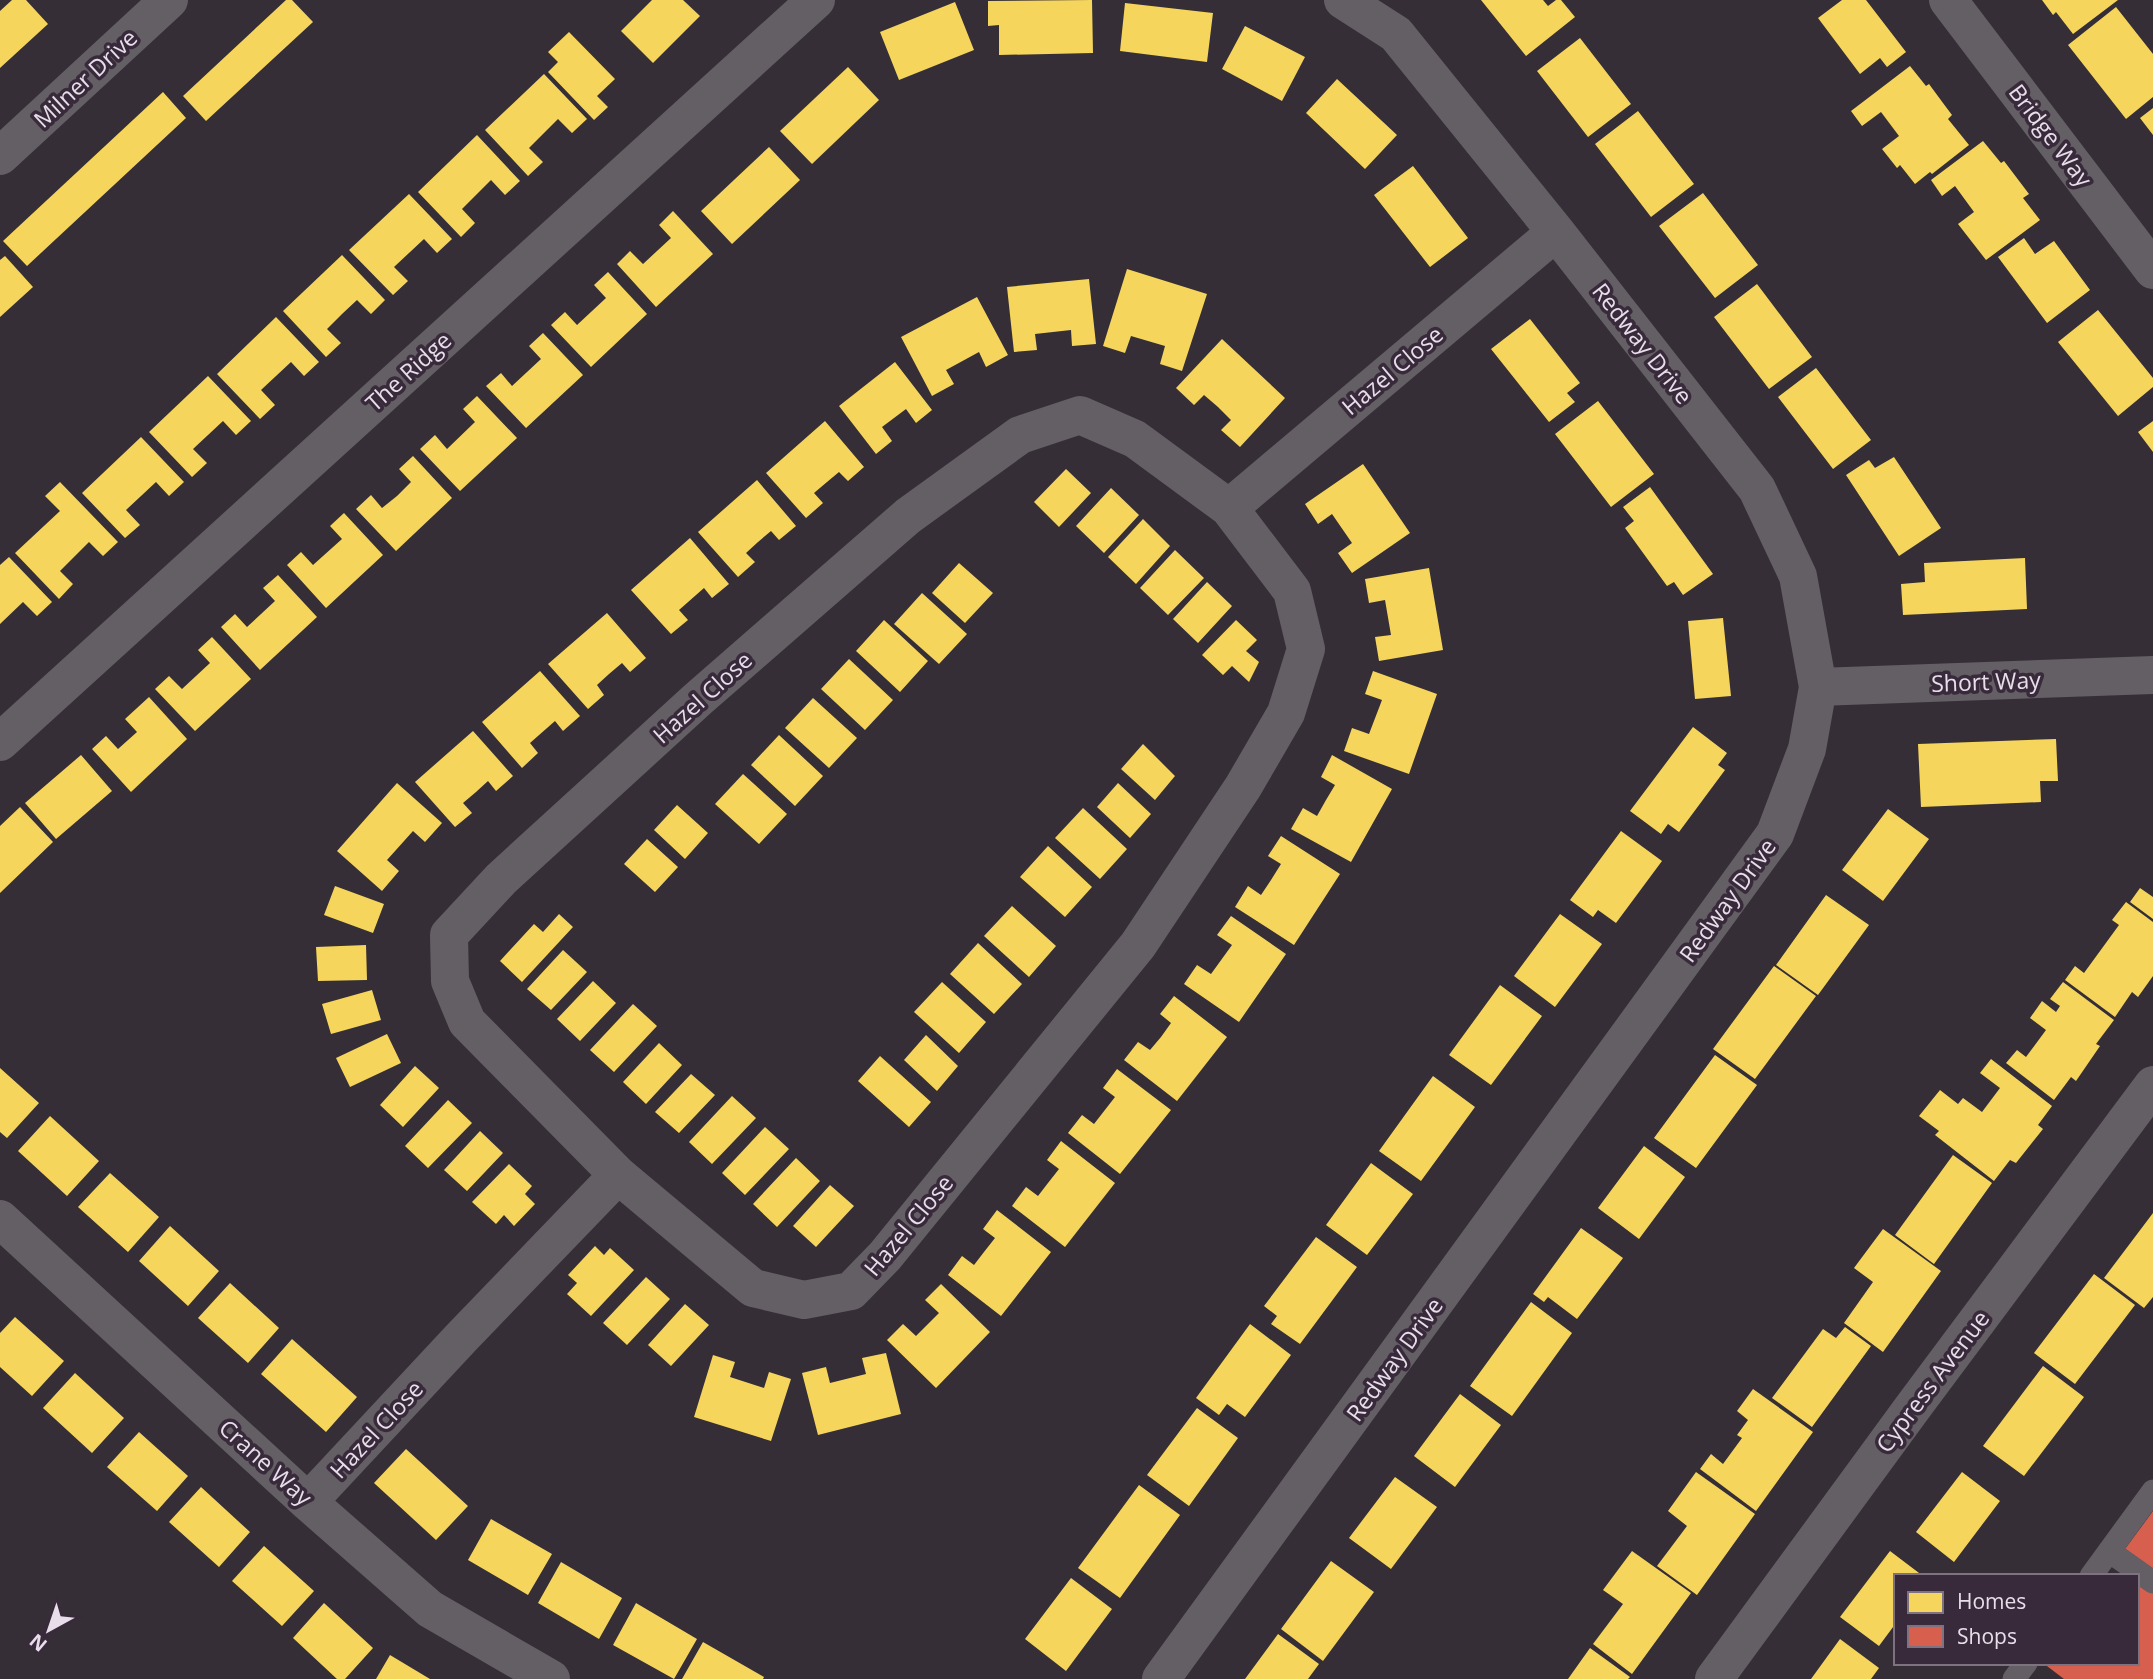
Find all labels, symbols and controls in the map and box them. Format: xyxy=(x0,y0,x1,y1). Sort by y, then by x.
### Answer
street label: Milner Drive xyxy=(26,22,144,134)
street label: Bridge Way xyxy=(2002,77,2100,193)
street label: Redway Drive xyxy=(1586,276,1700,410)
street label: Hazel Close xyxy=(1335,318,1449,422)
street label: The Ridge xyxy=(358,324,458,418)
street label: Hazel Close xyxy=(646,644,758,750)
street label: Short Way xyxy=(1931,663,2042,699)
street label: Redway Drive xyxy=(1671,832,1783,968)
street label: Hazel Close xyxy=(856,1168,960,1282)
street label: Redway Drive xyxy=(1338,1291,1450,1427)
street label: Cypress Avenue xyxy=(1868,1303,1996,1459)
street label: Hazel Close xyxy=(322,1373,430,1485)
street label: Crane Way xyxy=(212,1412,320,1513)
legend xyxy=(1894,1574,2139,1665)
text: Homes xyxy=(1957,1587,2026,1615)
north arrow xyxy=(14,1595,84,1665)
text: Shops xyxy=(1957,1622,2017,1650)
text: N xyxy=(24,1628,52,1658)

